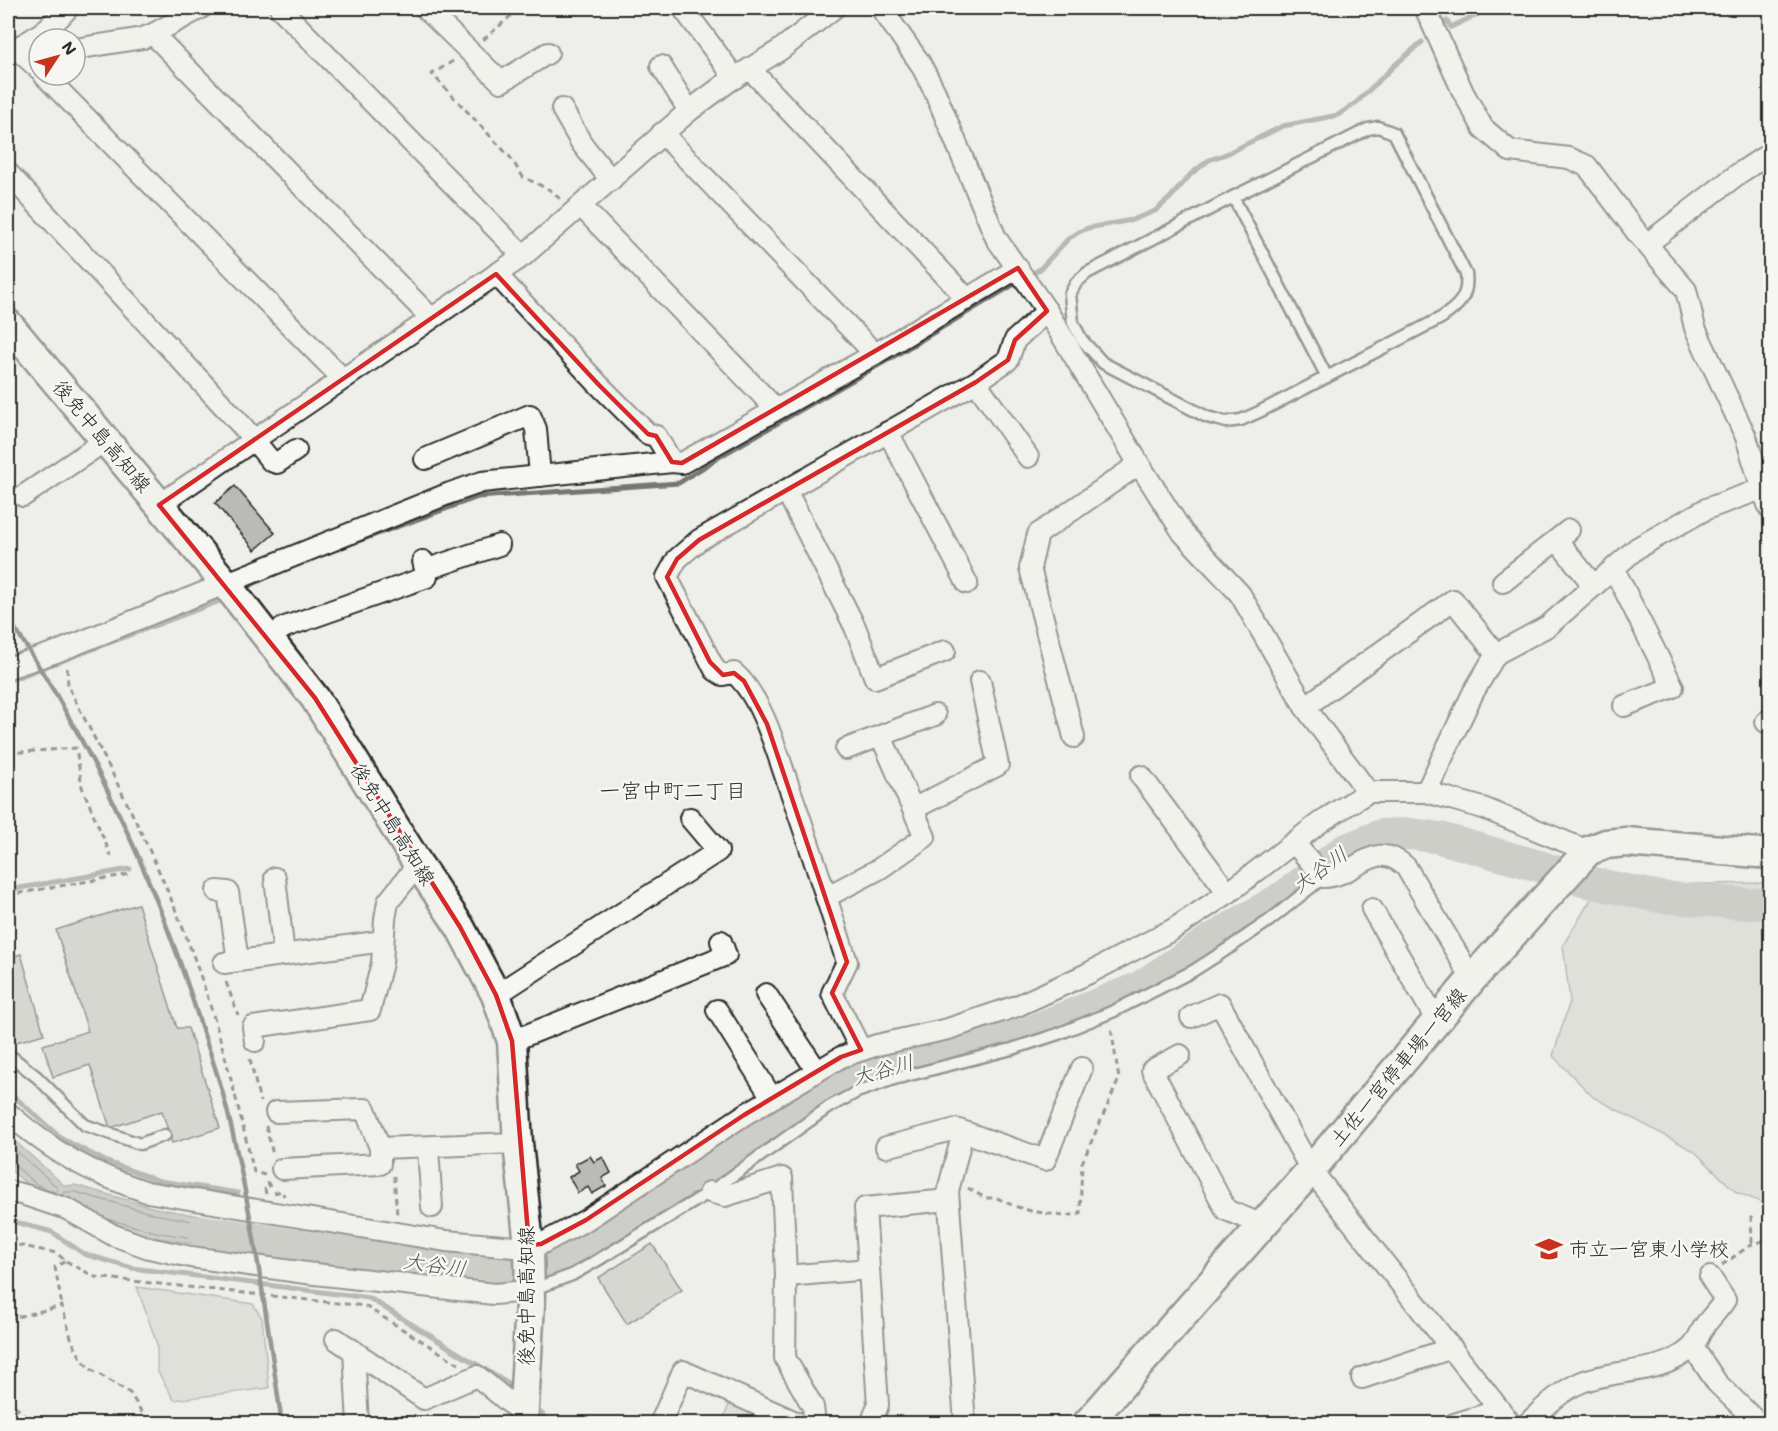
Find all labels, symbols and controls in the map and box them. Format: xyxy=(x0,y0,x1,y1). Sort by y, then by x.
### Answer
north arrow xyxy=(27,27,87,87)
text: N xyxy=(57,37,82,59)
street label: 後免中島高知線 xyxy=(48,373,158,497)
street label: 後免中島高知線 xyxy=(346,757,442,890)
district label: 一宮中町二丁目 xyxy=(600,776,747,803)
water label: 大谷川 xyxy=(1286,839,1353,898)
street label: 土佐一宮停車場一宮線 xyxy=(1323,981,1471,1151)
water label: 大谷川 xyxy=(849,1047,917,1090)
street label: 後免中島高知線 xyxy=(512,1226,538,1366)
school or university icon: 市立一宮東小学校 xyxy=(1534,1234,1564,1264)
place label: 市立一宮東小学校 xyxy=(1569,1235,1729,1261)
water label: 大谷川 xyxy=(402,1246,468,1281)

